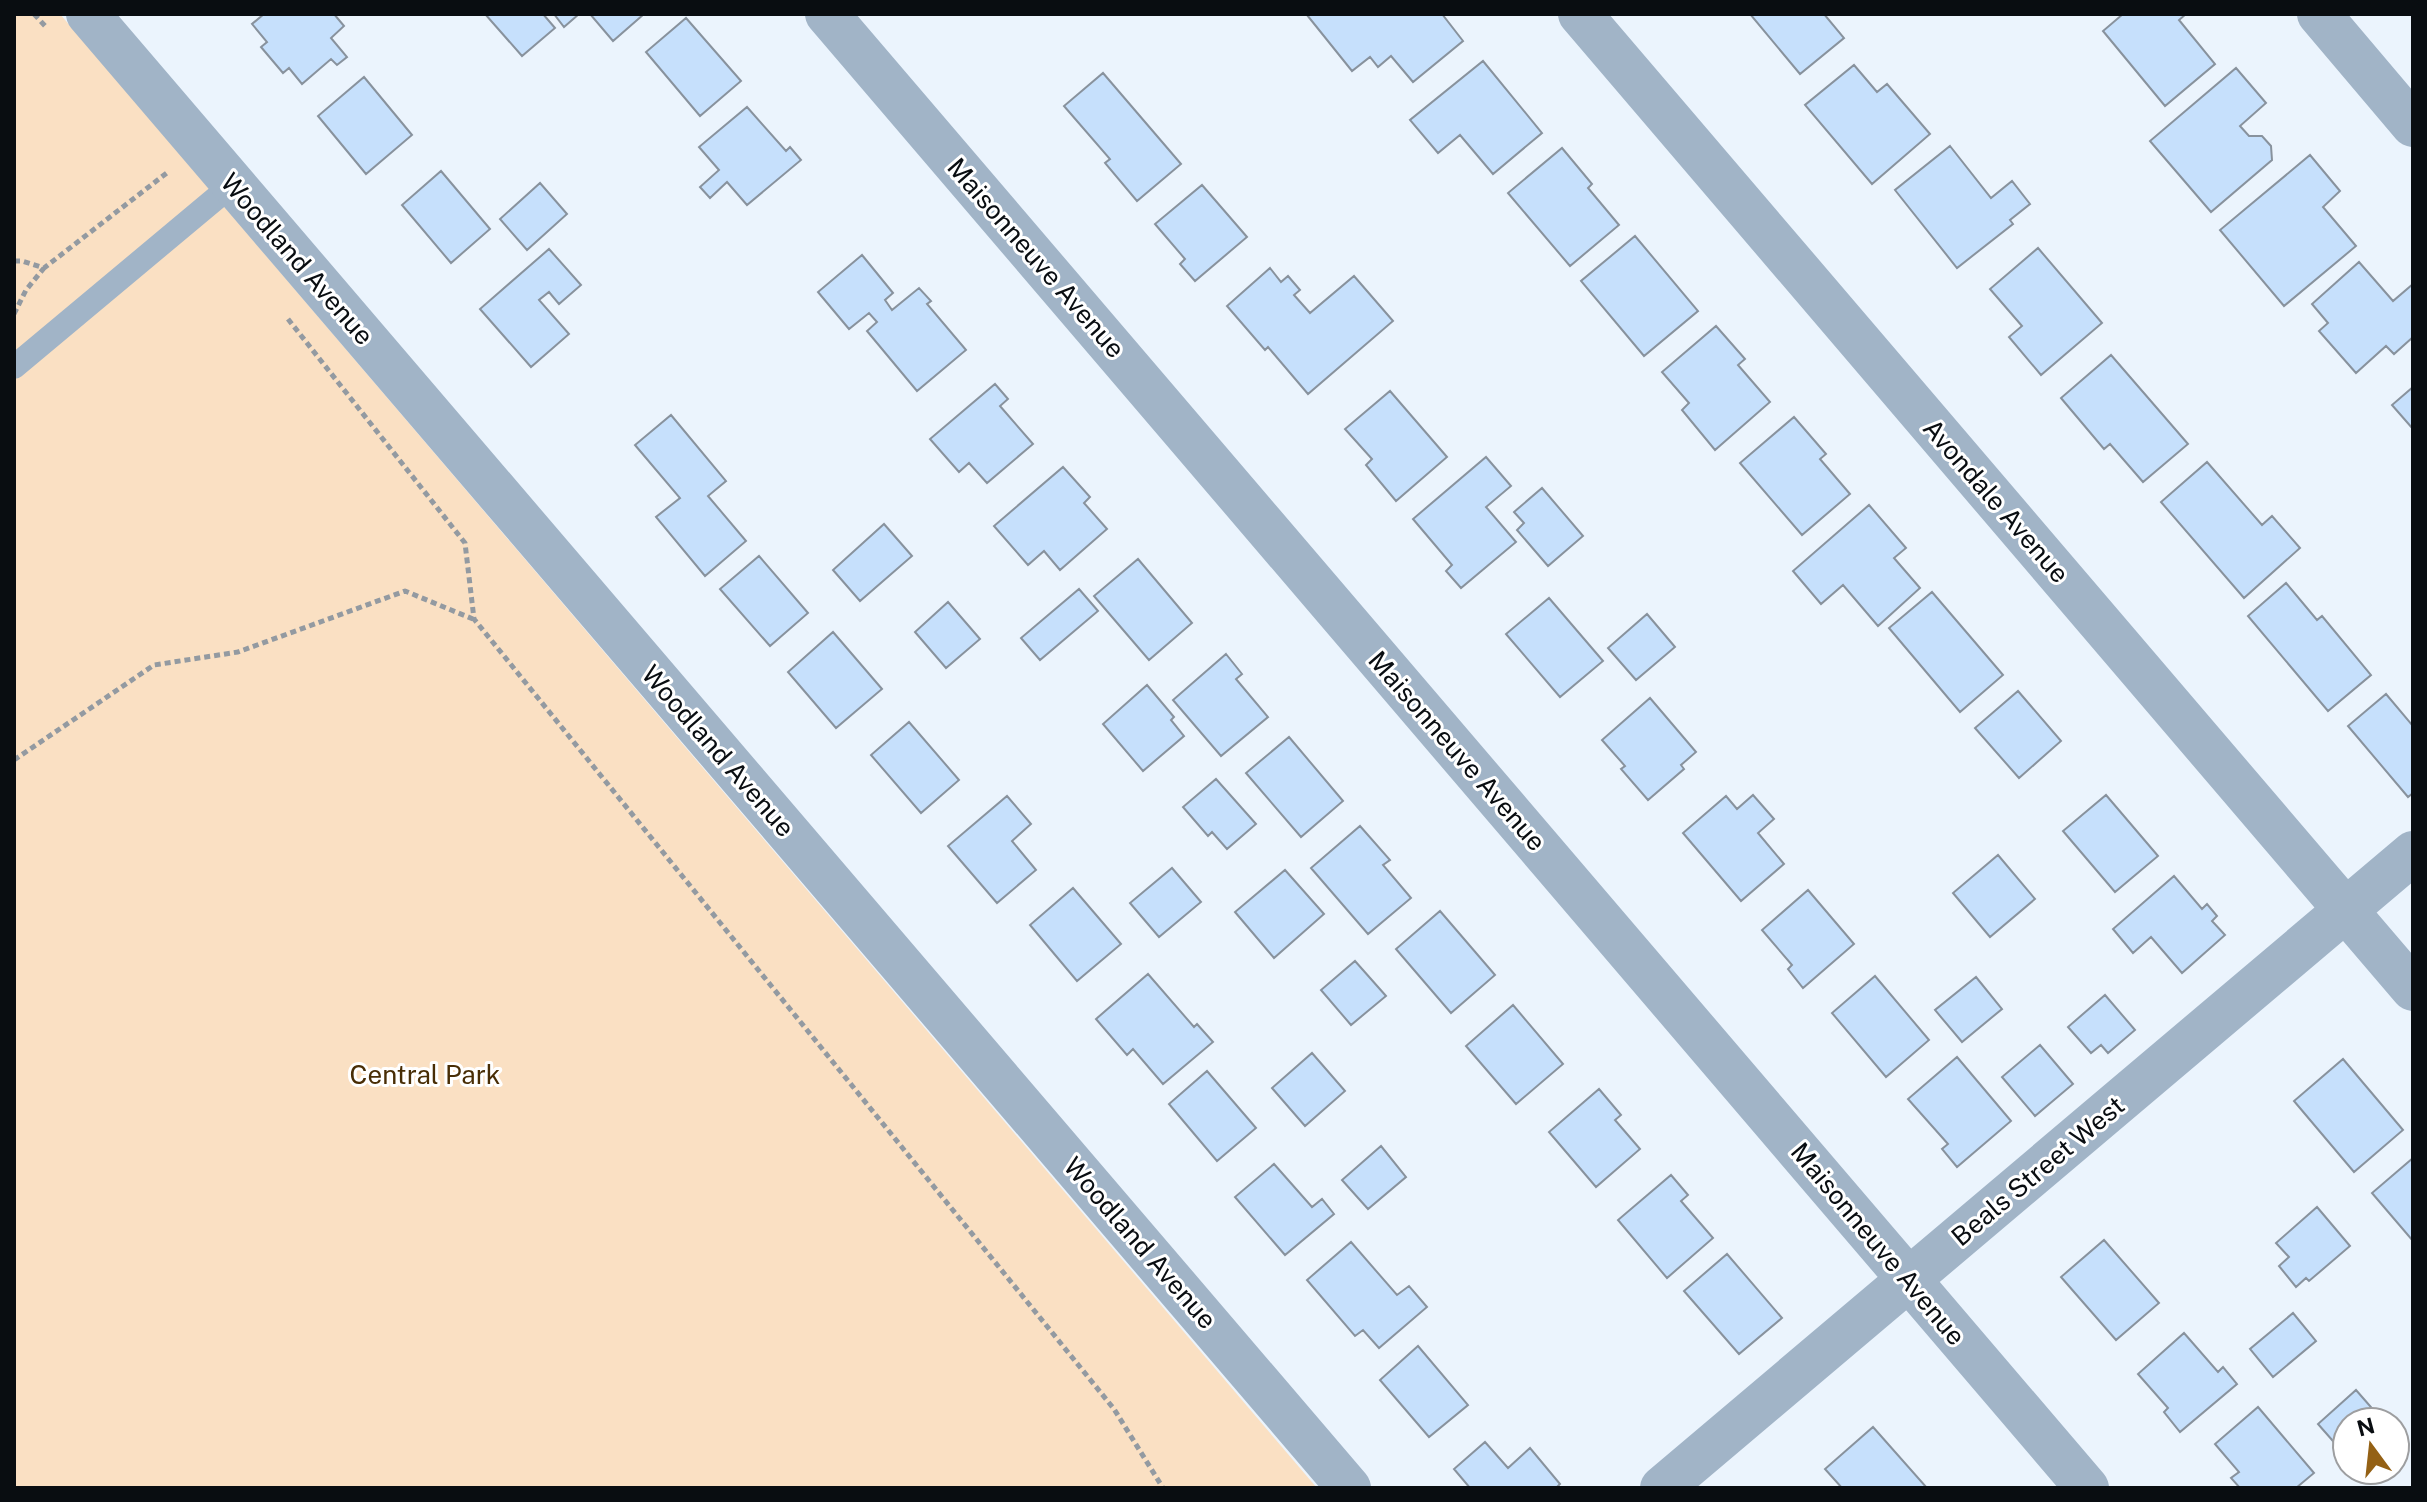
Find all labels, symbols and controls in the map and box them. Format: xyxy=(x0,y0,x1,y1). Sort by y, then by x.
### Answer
street label: Maisonneuve Avenue xyxy=(941,151,1132,364)
street label: Woodland Avenue xyxy=(215,167,380,351)
street label: Avondale Avenue xyxy=(1917,412,2076,589)
street label: Maisonneuve Avenue xyxy=(1362,644,1553,857)
street label: Woodland Avenue xyxy=(636,659,801,843)
park label: Central Park xyxy=(350,1059,500,1090)
street label: Beals Street West xyxy=(1945,1089,2130,1252)
street label: Maisonneuve Avenue xyxy=(1785,1136,1972,1351)
street label: Woodland Avenue xyxy=(1058,1151,1223,1335)
north arrow xyxy=(2331,1406,2411,1486)
text: N xyxy=(2354,1412,2378,1441)

